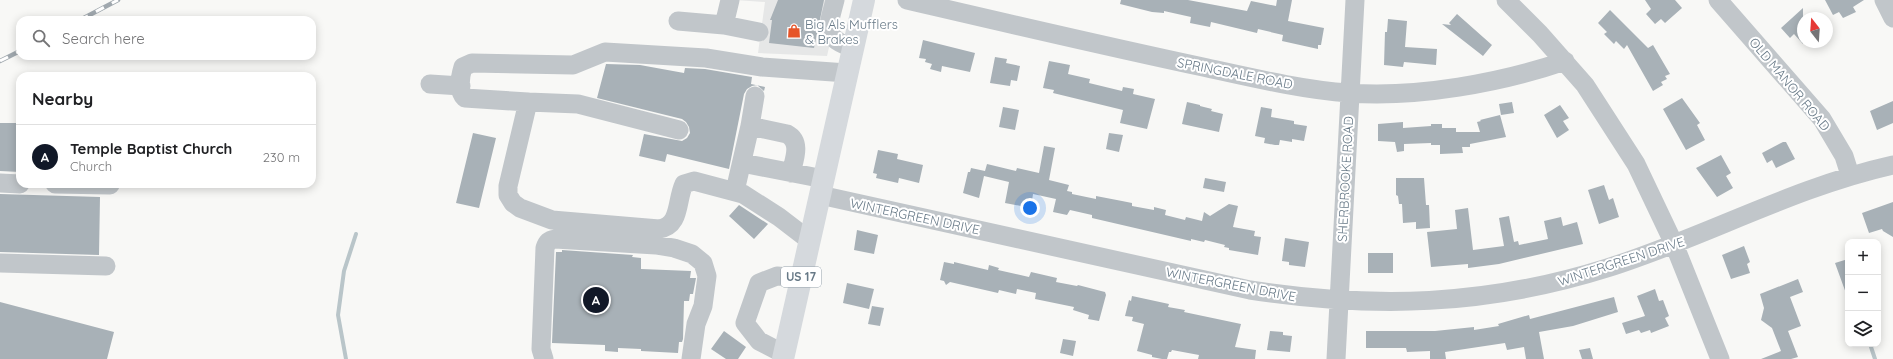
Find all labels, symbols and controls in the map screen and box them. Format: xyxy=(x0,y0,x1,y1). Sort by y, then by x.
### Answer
north arrow xyxy=(1797,12,1833,48)
search box xyxy=(16,16,316,60)
place label: Big Als Mufflers & Brakes xyxy=(805,16,898,47)
shop icon: Big Als Mufflers & Brakes xyxy=(786,23,802,39)
icon: search xyxy=(30,27,52,49)
text: Search here xyxy=(62,29,145,48)
street label: OLD MANOR ROAD xyxy=(1746,34,1834,134)
street label: SPRINGDALE ROAD xyxy=(1176,54,1294,92)
text: Nearby xyxy=(32,88,93,109)
street label: SHERBROOKE ROAD xyxy=(1334,116,1356,242)
text: Temple Baptist Church xyxy=(70,139,232,158)
text: A xyxy=(41,149,49,165)
text: 230 m xyxy=(263,149,300,165)
text: Church xyxy=(70,158,112,174)
street label: WINTERGREEN DRIVE xyxy=(849,194,981,238)
your location xyxy=(1020,198,1040,218)
street label: WINTERGREEN DRIVE xyxy=(1556,233,1686,289)
map controls xyxy=(1845,239,1881,347)
button: + xyxy=(1845,239,1881,275)
street label: WINTERGREEN DRIVE xyxy=(1165,264,1297,304)
road number: US 17 xyxy=(781,267,821,287)
button: − xyxy=(1845,275,1881,311)
pin: A xyxy=(583,285,609,315)
button: layers xyxy=(1845,311,1881,347)

